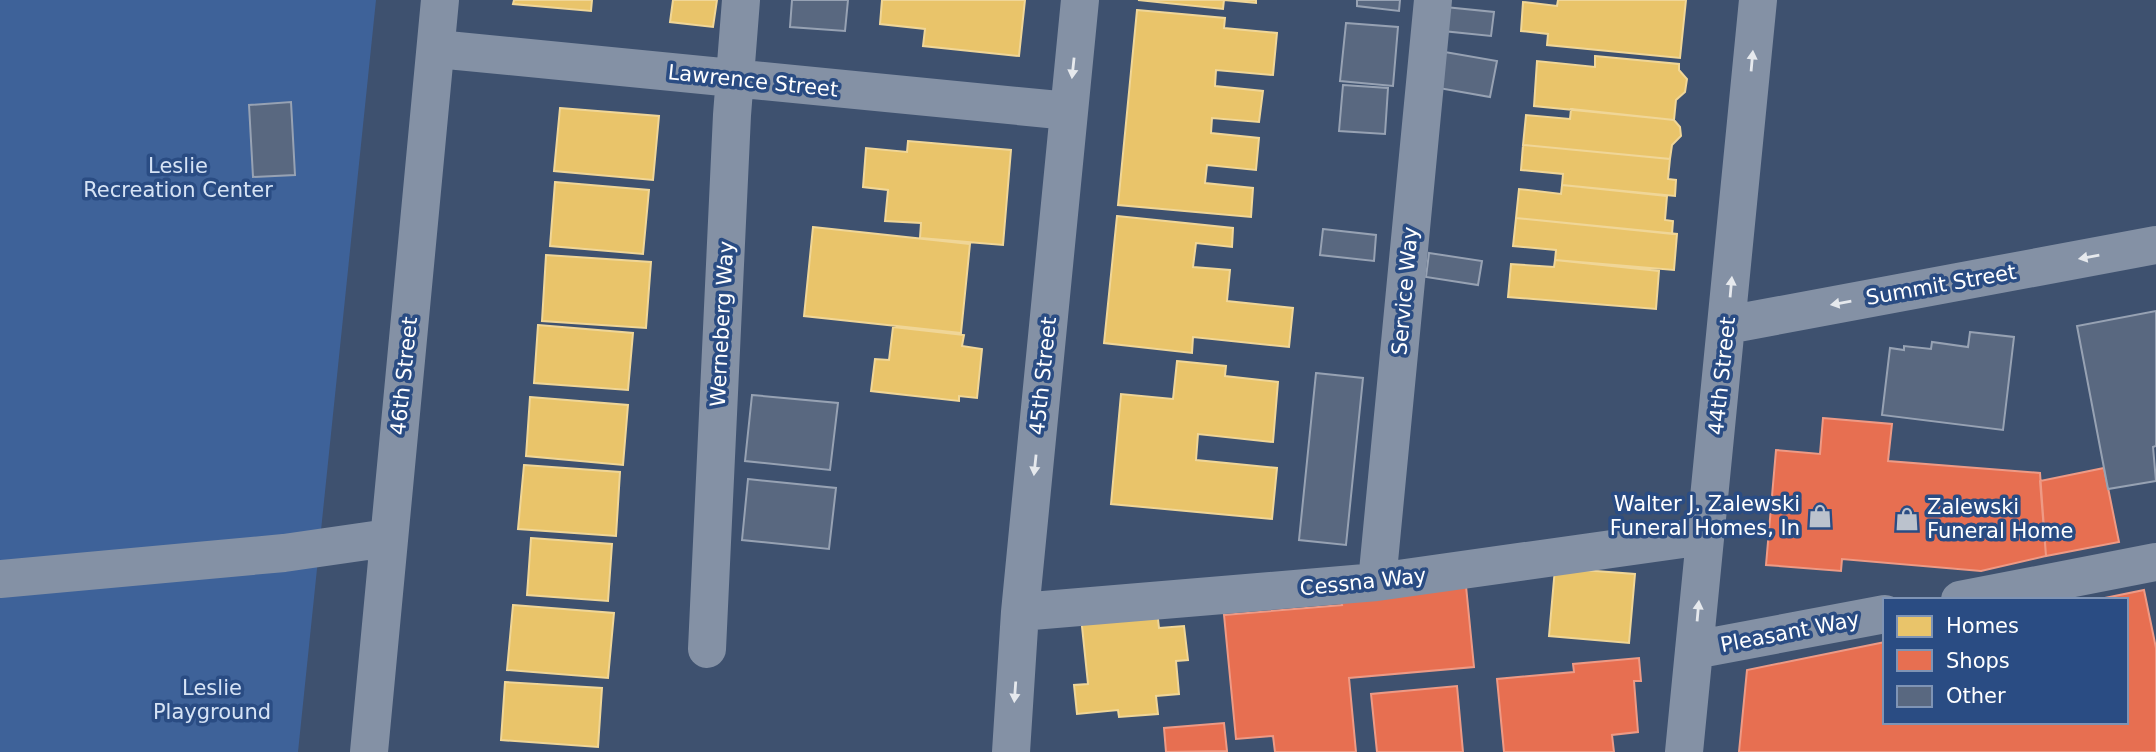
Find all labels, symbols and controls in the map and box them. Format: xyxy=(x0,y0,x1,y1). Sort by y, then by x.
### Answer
one-way arrow xyxy=(1747,49,1758,71)
one-way arrow xyxy=(1068,57,1079,79)
street label: Lawrence Street xyxy=(667,60,839,102)
park label: Leslie Recreation Center xyxy=(83,154,273,202)
street label: Service Way xyxy=(1387,226,1423,356)
street label: Werneberg Way xyxy=(706,240,738,408)
one-way arrow xyxy=(2078,252,2100,263)
street label: Summit Street xyxy=(1864,260,2018,310)
one-way arrow xyxy=(1726,276,1737,298)
one-way arrow xyxy=(1830,298,1852,309)
street label: 46th Street xyxy=(386,316,422,436)
street label: 45th Street xyxy=(1025,316,1061,436)
street label: 44th Street xyxy=(1704,316,1740,436)
one-way arrow xyxy=(1029,454,1040,476)
place label: Walter J. Zalewski Funeral Homes, In xyxy=(1610,492,1800,540)
place label: Zalewski Funeral Home xyxy=(1927,495,2074,543)
shop icon: Walter J. Zalewski Funeral Homes, In xyxy=(1806,502,1834,530)
shop icon: Zalewski Funeral Home xyxy=(1893,505,1921,533)
street label: Cessna Way xyxy=(1299,563,1427,601)
legend xyxy=(1883,598,2128,724)
one-way arrow xyxy=(1693,600,1704,622)
street label: Pleasant Way xyxy=(1718,607,1862,657)
text: Homes xyxy=(1946,614,2019,638)
text: Shops xyxy=(1946,649,2010,673)
park label: Leslie Playground xyxy=(153,676,271,724)
one-way arrow xyxy=(1009,681,1020,703)
text: Other xyxy=(1946,684,2006,708)

